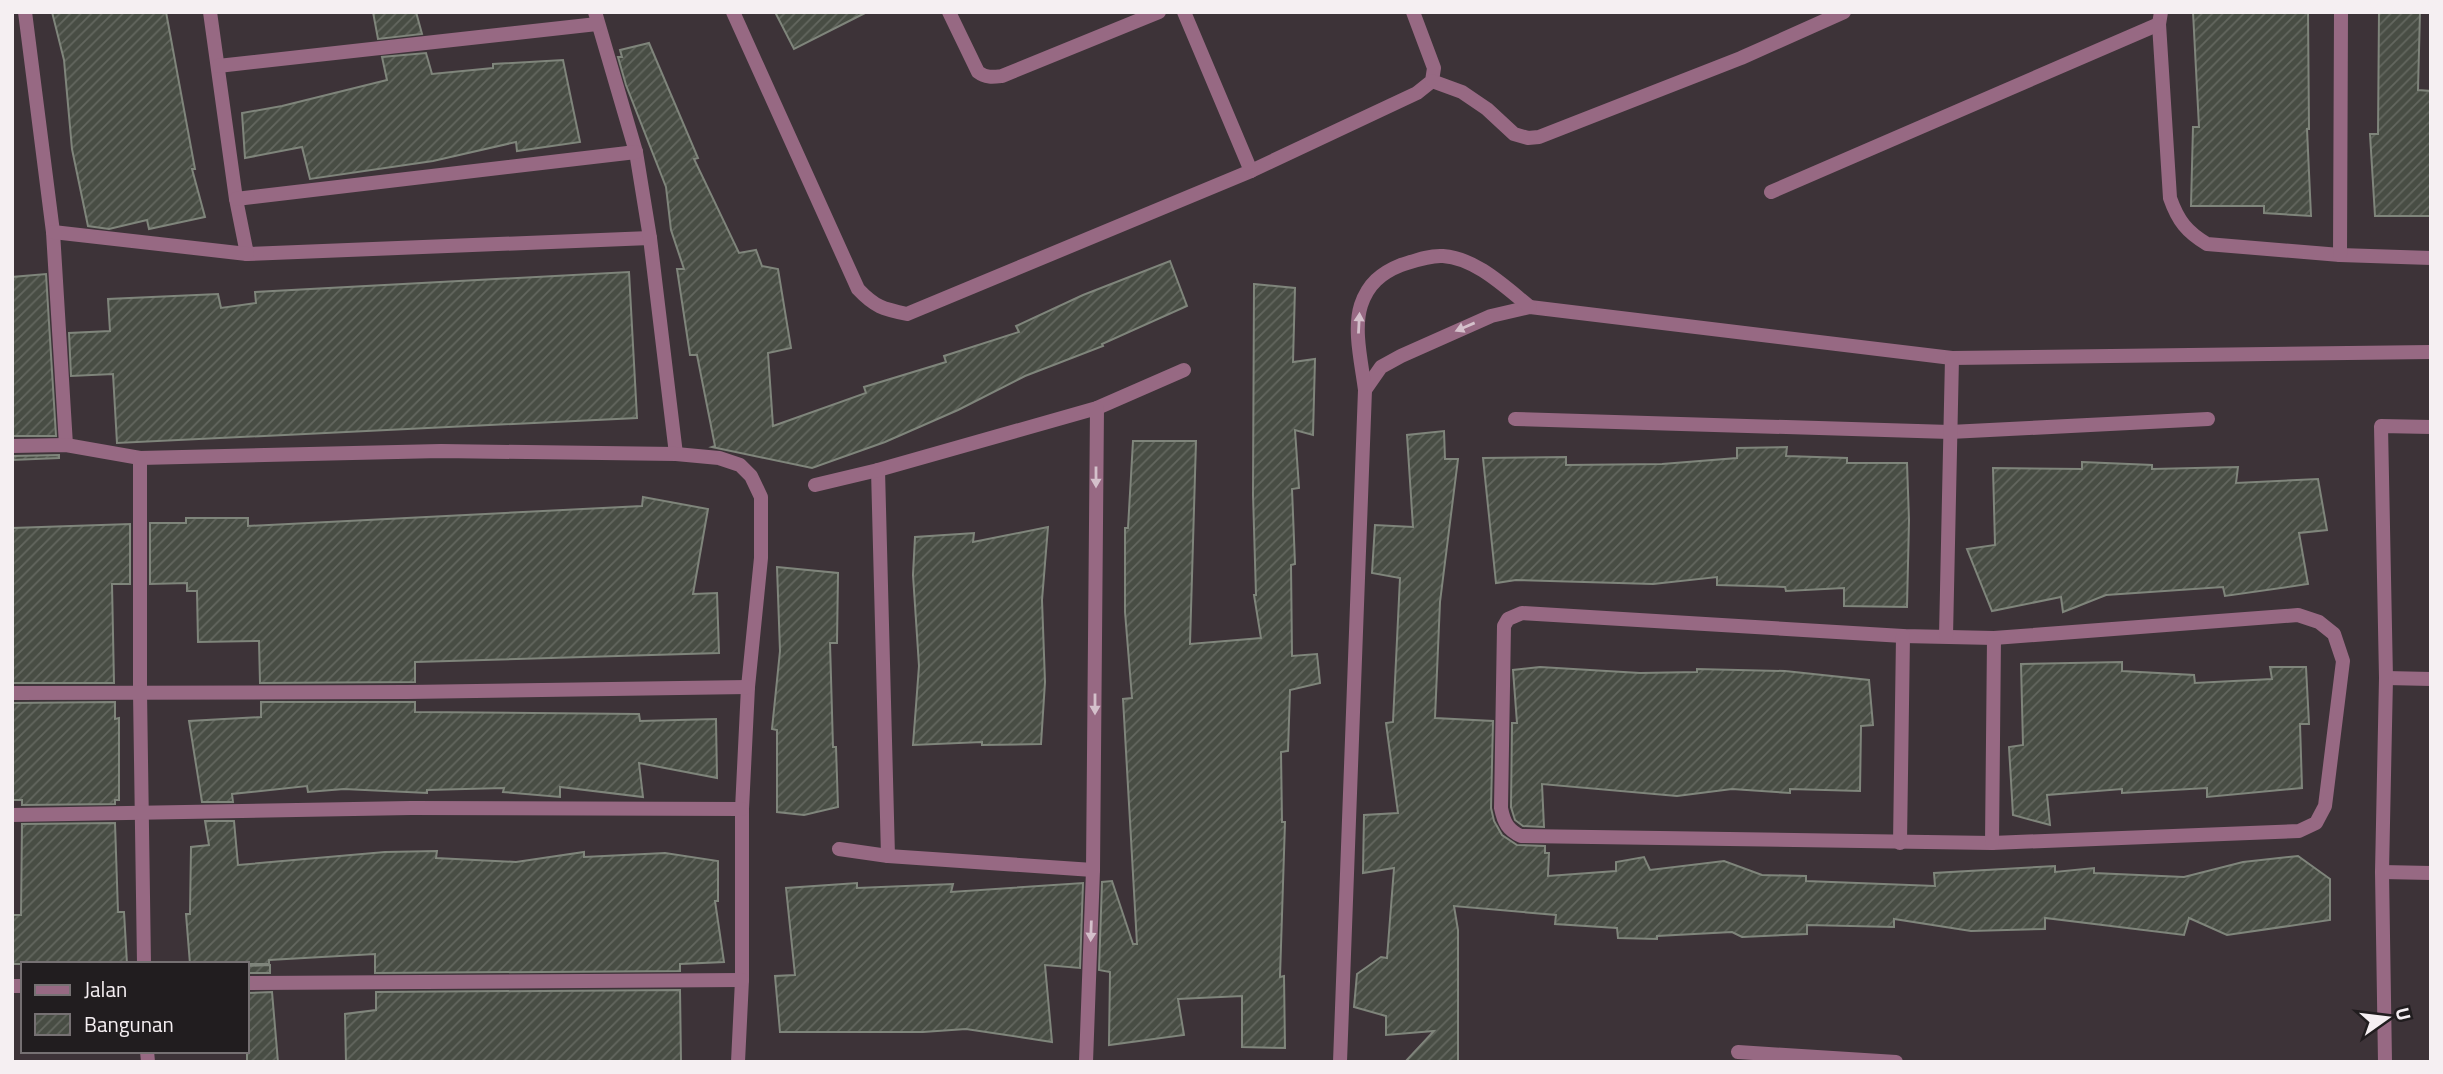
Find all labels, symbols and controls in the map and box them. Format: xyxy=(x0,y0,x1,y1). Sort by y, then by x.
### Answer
one-way arrow xyxy=(1354,311,1365,333)
one-way arrow xyxy=(1455,322,1476,333)
one-way arrow xyxy=(1091,466,1102,488)
one-way arrow xyxy=(1089,693,1101,715)
one-way arrow xyxy=(1086,921,1097,943)
legend xyxy=(21,962,248,1053)
text: Jalan xyxy=(84,973,127,1005)
north arrow xyxy=(2352,983,2422,1053)
text: U xyxy=(2388,1004,2420,1023)
text: Bangunan xyxy=(84,1008,174,1040)

